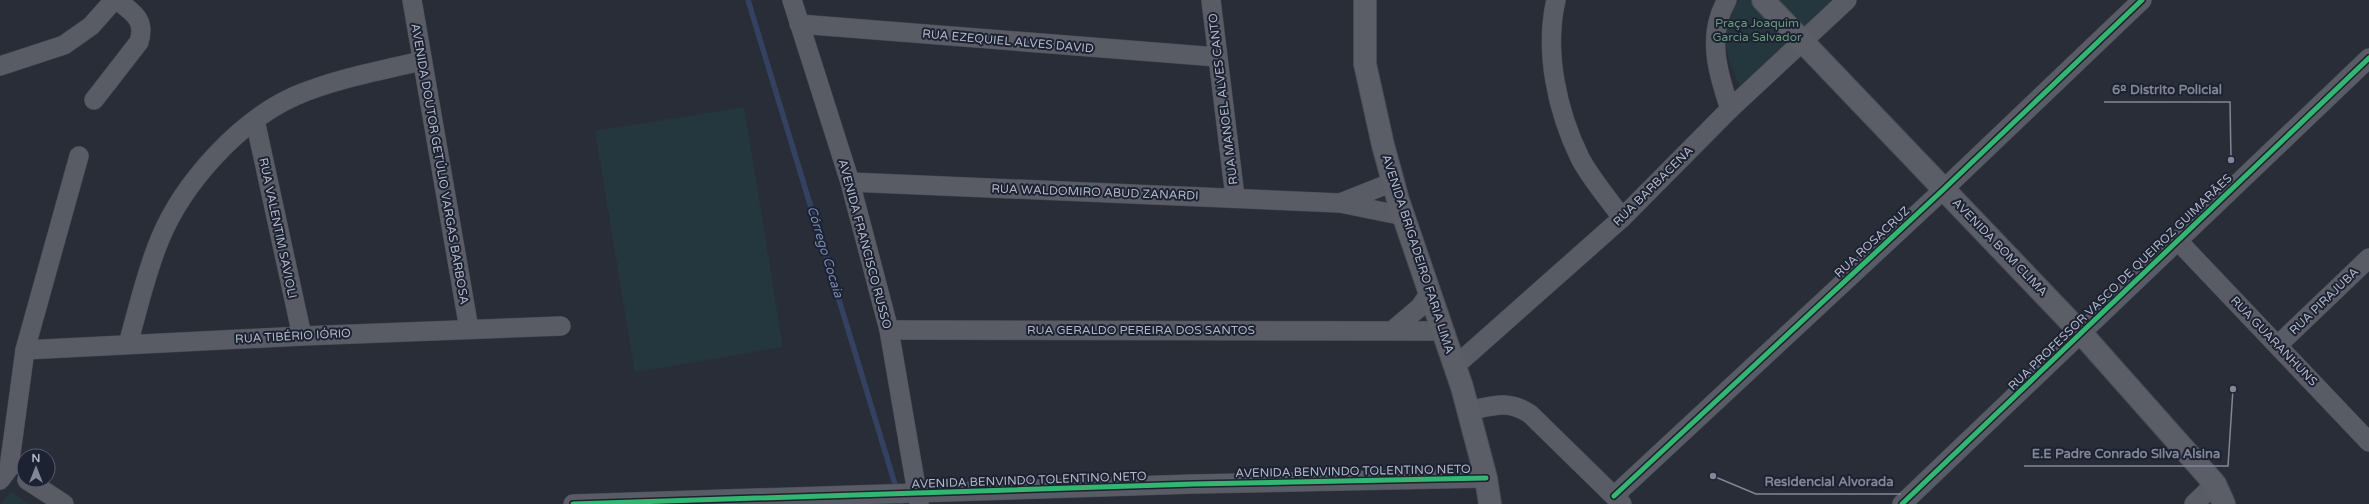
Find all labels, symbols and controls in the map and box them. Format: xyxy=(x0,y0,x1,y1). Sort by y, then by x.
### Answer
street label: RUA MANOEL ALVES CANTO xyxy=(1206,12,1240,185)
park label: Praça Joaquim Garcia Salvador xyxy=(1712,16,1802,44)
street label: AVENIDA DOUTOR GETÚLIO VARGAS BARBOSA xyxy=(408,22,472,306)
street label: RUA EZEQUIEL ALVES DAVID xyxy=(922,27,1094,55)
callout: 6º Distrito Policial xyxy=(2104,77,2230,102)
text: 6º Distrito Policial xyxy=(2112,82,2222,98)
street label: RUA BARBACENA xyxy=(1610,143,1696,229)
street label: AVENIDA BRIGADEIRO FARIA LIMA xyxy=(1379,153,1457,355)
street label: RUA VALENTIM SAVIOLI xyxy=(256,156,300,300)
street label: AVENIDA FRANCISCO RUSSO xyxy=(836,158,894,331)
street label: RUA PROFESSOR VASCO DE QUEIROZ GUIMARÃES xyxy=(2005,171,2235,393)
street label: RUA WALDOMIRO ABUD ZANARDI xyxy=(991,181,1199,203)
street label: AVENIDA BOM CLIMA xyxy=(1950,195,2050,299)
street label: RUA ROSACRUZ xyxy=(1832,203,1913,280)
water label: Córrego Cocaia xyxy=(803,204,847,300)
street label: RUA PIRAJUBA xyxy=(2287,265,2361,337)
street label: RUA GUARANHUNS xyxy=(2228,293,2320,389)
street label: RUA GERALDO PEREIRA DOS SANTOS xyxy=(1027,323,1255,337)
street label: RUA TIBÉRIO IÓRIO xyxy=(235,326,351,346)
callout: E.E Padre Conrado Silva Alsina xyxy=(2024,441,2228,466)
text: E.E Padre Conrado Silva Alsina xyxy=(2032,446,2220,462)
north arrow xyxy=(16,448,56,488)
text: N xyxy=(32,452,40,465)
street label: AVENIDA BENVINDO TOLENTINO NETO xyxy=(1235,462,1471,480)
street label: AVENIDA BENVINDO TOLENTINO NETO xyxy=(911,469,1147,491)
callout: Residencial Alvorada xyxy=(1756,469,1901,494)
text: Residencial Alvorada xyxy=(1764,474,1894,490)

